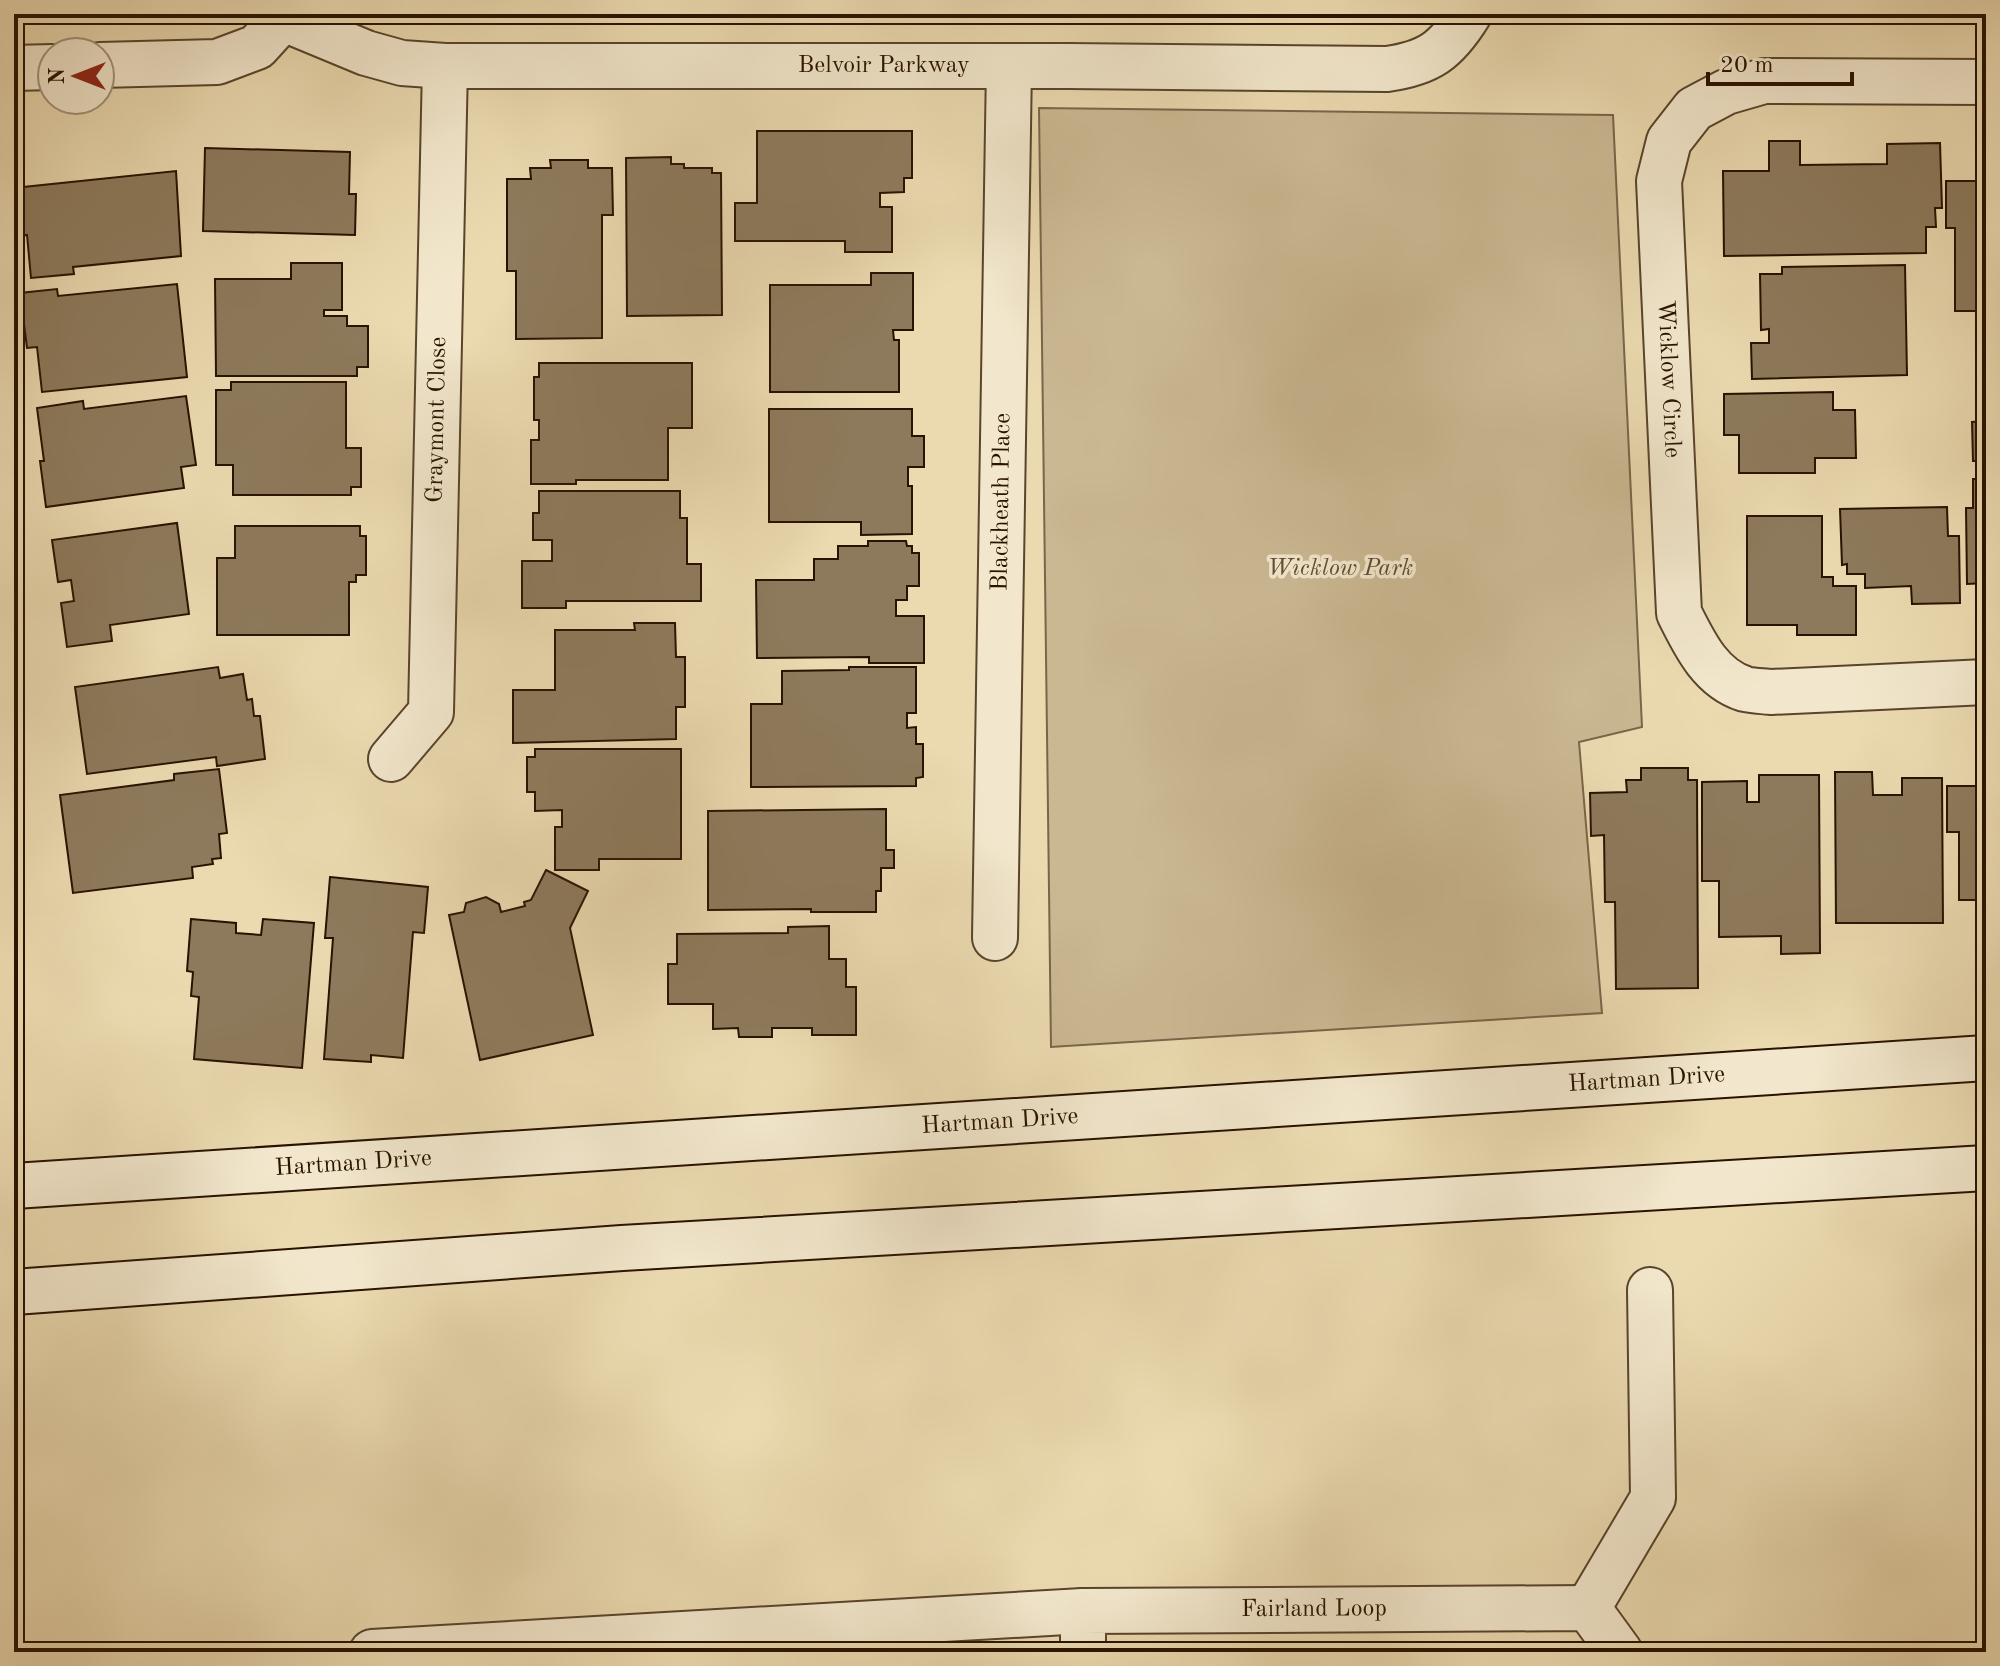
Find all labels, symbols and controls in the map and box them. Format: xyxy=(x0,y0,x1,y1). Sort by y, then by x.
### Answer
north arrow xyxy=(36,36,116,116)
scale bar xyxy=(1708,36,1852,86)
street label: Belvoir Parkway xyxy=(798,54,970,78)
text: 20 m xyxy=(1720,54,1774,78)
text: N xyxy=(47,67,69,84)
street label: Wicklow Circle xyxy=(1653,300,1684,459)
street label: Graymont Close xyxy=(424,336,451,503)
street label: Blackheath Place xyxy=(989,413,1015,591)
park label: Wicklow Park xyxy=(1267,557,1413,581)
street label: Hartman Drive xyxy=(1567,1063,1726,1097)
street label: Hartman Drive xyxy=(921,1105,1079,1139)
street label: Hartman Drive xyxy=(274,1147,433,1181)
street label: Fairland Loop xyxy=(1241,1597,1387,1622)

